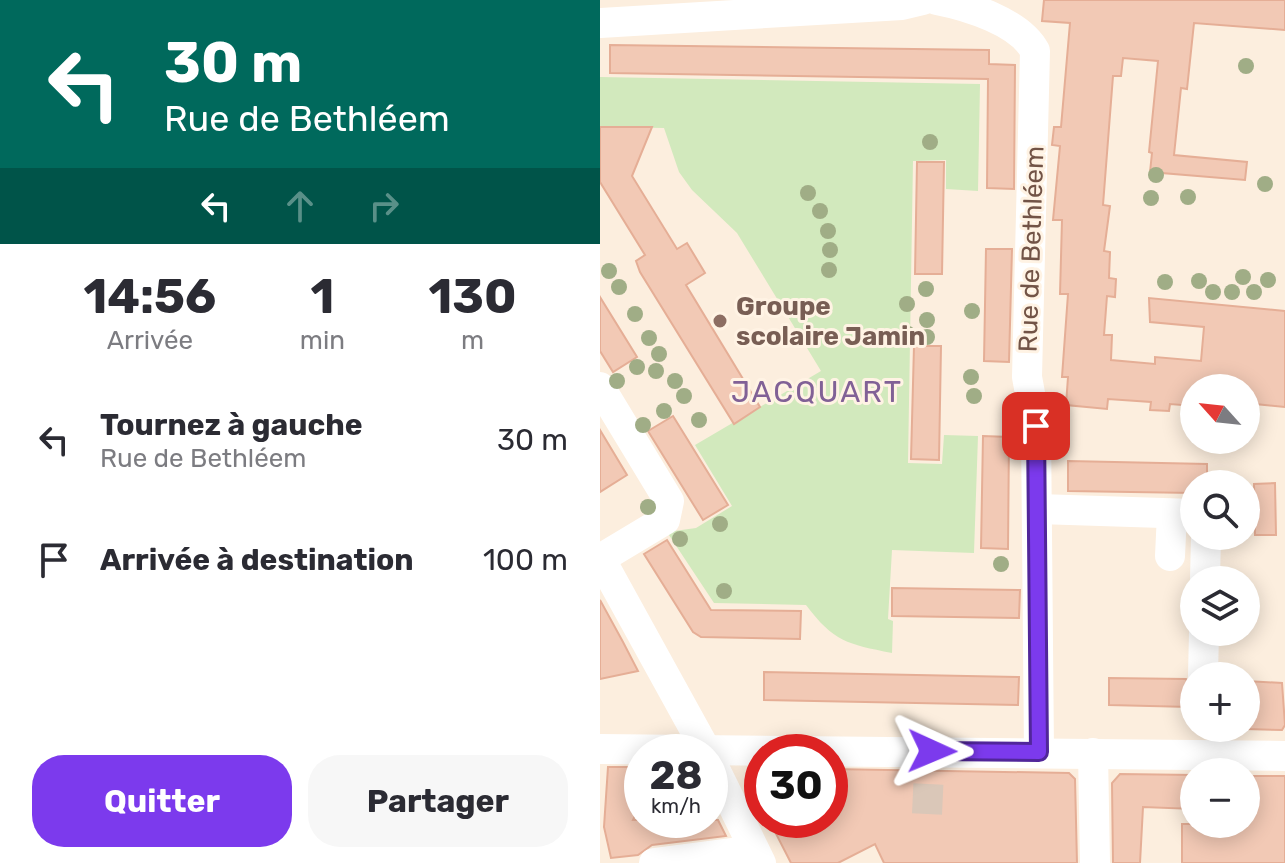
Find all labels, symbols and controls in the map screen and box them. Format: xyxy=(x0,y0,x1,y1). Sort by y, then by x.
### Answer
text: 30 m xyxy=(164,30,302,96)
icon: left xyxy=(32,32,136,136)
text: Rue de Bethléem xyxy=(164,97,450,140)
street label: Rue de Bethléem xyxy=(1012,145,1051,353)
icon: left xyxy=(194,184,238,228)
icon: ahead xyxy=(278,184,322,228)
icon: right xyxy=(362,184,406,228)
text: 14:56 xyxy=(83,268,216,325)
text: 1 xyxy=(310,268,334,325)
text: 130 xyxy=(428,268,517,325)
place label: Groupe scolaire Jamin xyxy=(736,291,925,352)
marker: Groupe scolaire Jamin xyxy=(711,312,729,330)
text: Arrivée xyxy=(107,325,193,356)
text: min xyxy=(300,325,345,356)
text: m xyxy=(461,325,484,356)
district label: JACQUART xyxy=(731,374,903,410)
north arrow xyxy=(1180,374,1260,454)
map controls xyxy=(1180,374,1260,838)
pin xyxy=(1002,392,1070,460)
icon: arrive xyxy=(1014,404,1058,448)
text: Tournez à gauche xyxy=(100,407,363,443)
icon: left xyxy=(32,418,76,462)
text: 30 m xyxy=(497,422,568,458)
text: Rue de Bethléem xyxy=(100,443,306,474)
button: search xyxy=(1180,470,1260,550)
icon: arrive xyxy=(32,538,76,582)
text: Arrivée à destination xyxy=(100,542,414,578)
text: 100 m xyxy=(483,542,568,578)
button: layers xyxy=(1180,566,1260,646)
button: + xyxy=(1180,662,1260,742)
position arrow xyxy=(890,709,974,793)
speed limit sign: 30 xyxy=(744,734,848,838)
text: 28 xyxy=(649,752,703,799)
button: Quitter xyxy=(32,755,292,847)
button: Partager xyxy=(308,755,568,847)
button: − xyxy=(1180,758,1260,838)
text: km/h xyxy=(651,794,701,818)

